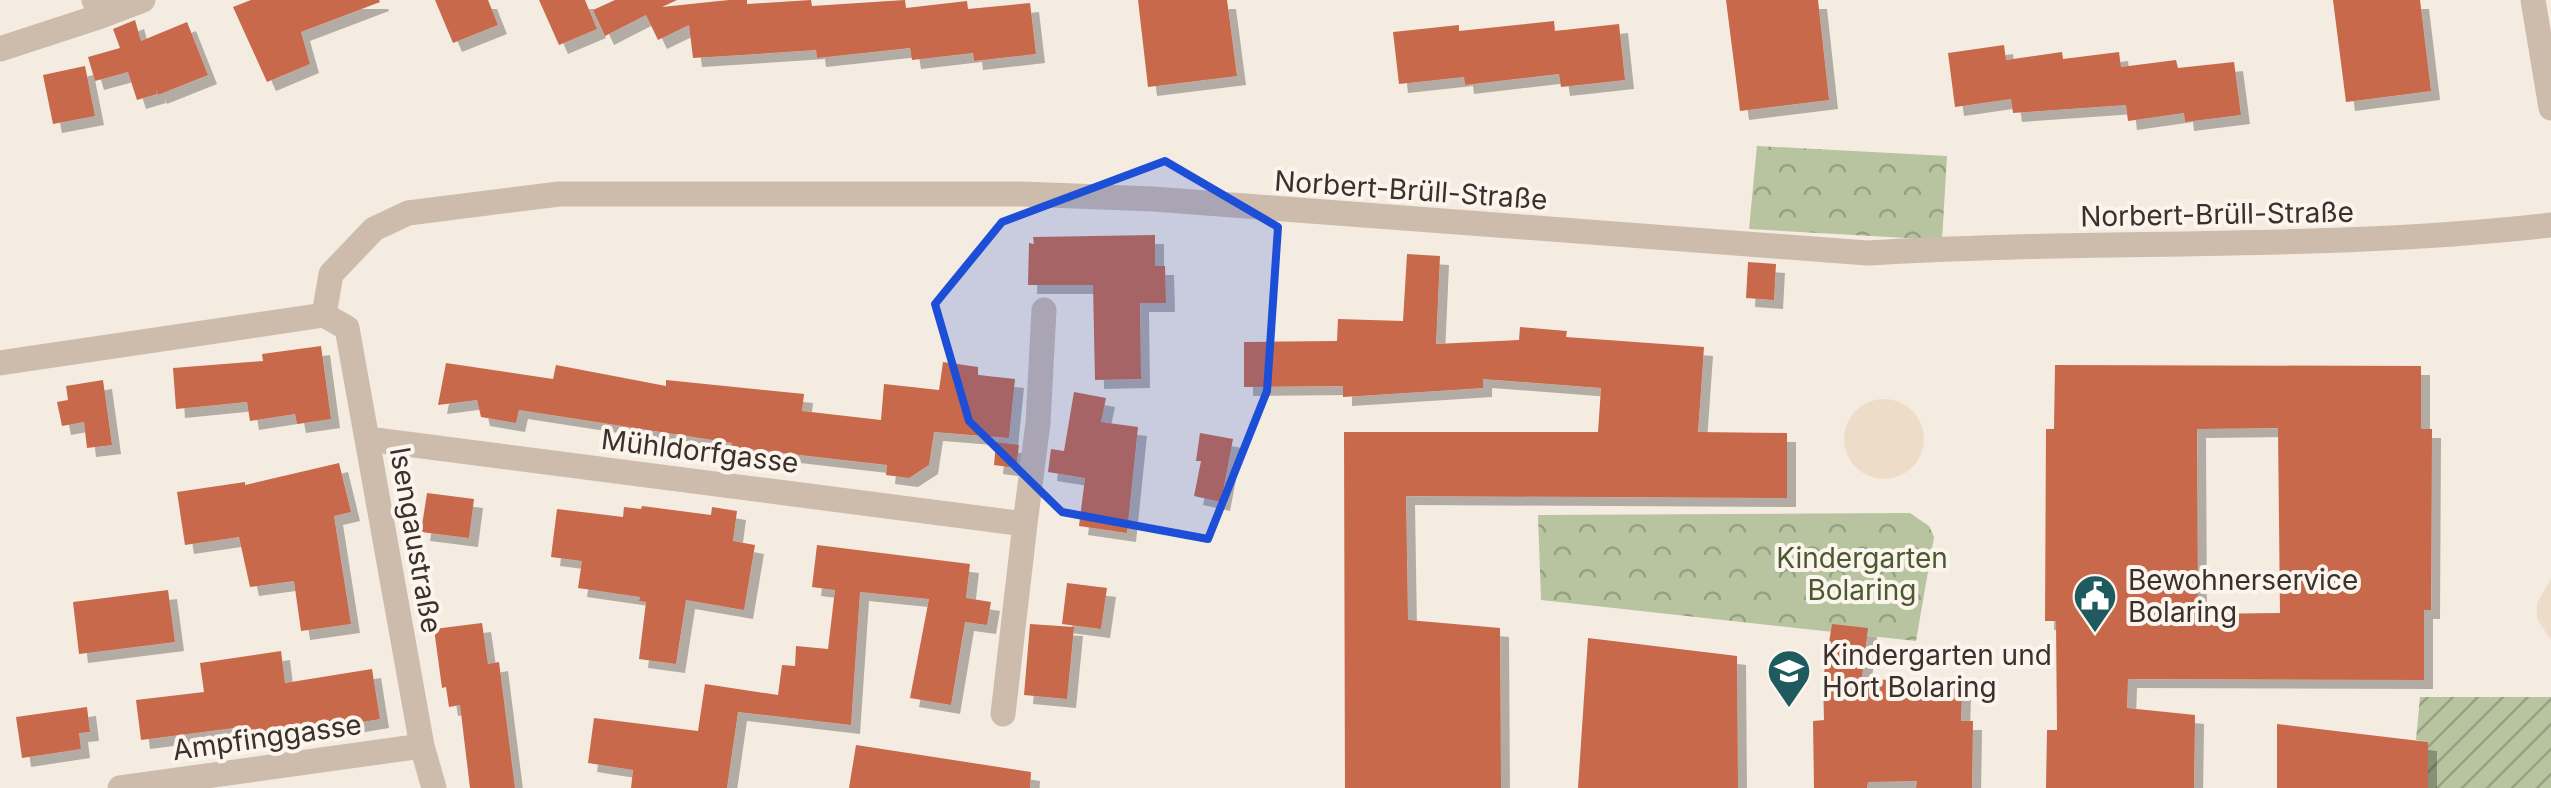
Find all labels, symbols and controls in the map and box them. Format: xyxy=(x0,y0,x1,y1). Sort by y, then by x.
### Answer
street label: Norbert-Brüll-Straße xyxy=(1273,163,1549,217)
street label: Norbert-Brüll-Straße xyxy=(2080,195,2354,233)
street label: Mühldorfgasse xyxy=(599,422,801,480)
street label: Isengaustraße xyxy=(383,444,449,636)
park label: Kindergarten Bolaring xyxy=(1776,541,1948,607)
place label: Bewohnerservice Bolaring xyxy=(2128,563,2358,629)
public building icon: Bewohnerservice Bolaring xyxy=(2072,573,2118,634)
place label: Kindergarten und Hort Bolaring xyxy=(1822,638,2052,704)
school or university icon: Kindergarten und Hort Bolaring xyxy=(1766,648,1812,709)
street label: Ampfinggasse xyxy=(170,707,364,767)

